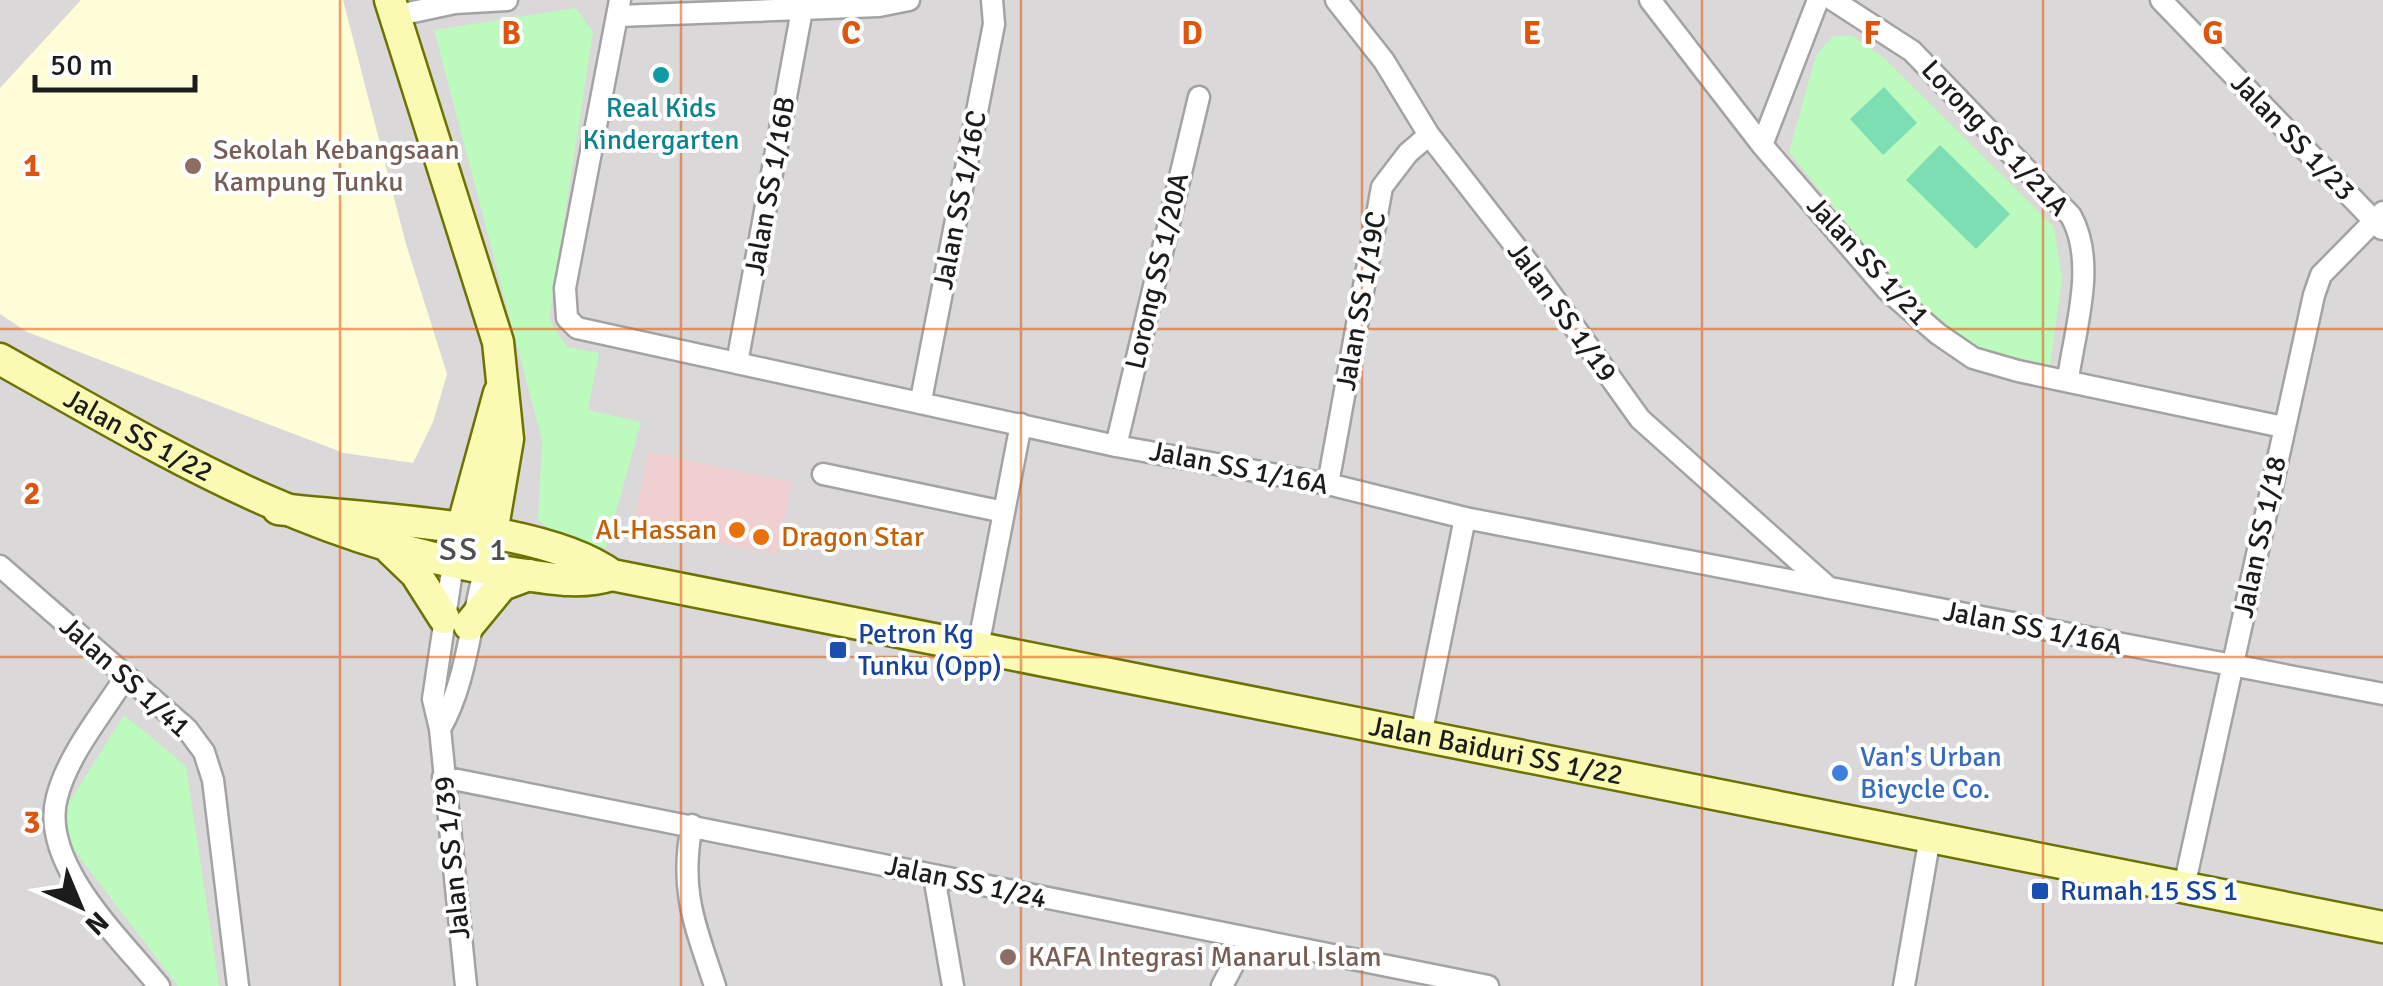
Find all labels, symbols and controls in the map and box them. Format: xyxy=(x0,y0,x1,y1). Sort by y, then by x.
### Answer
text: B xyxy=(501,14,521,53)
text: C xyxy=(841,14,861,53)
text: D xyxy=(1181,14,1203,53)
text: E xyxy=(1523,14,1541,53)
text: F xyxy=(1863,14,1881,53)
text: G xyxy=(2203,14,2223,53)
scale bar xyxy=(35,30,195,92)
text: 50 m xyxy=(50,47,113,84)
street label: Lorong SS 1/21A xyxy=(1914,53,2076,223)
marker: Real Kids Kindergarten xyxy=(650,64,672,86)
street label: Jalan SS 1/23 xyxy=(2224,66,2362,208)
place label: Real Kids Kindergarten xyxy=(582,91,740,157)
street label: Jalan SS 1/16B xyxy=(738,94,802,278)
street label: Jalan SS 1/16C xyxy=(926,108,994,292)
place label: Sekolah Kebangsaan Kampung Tunku xyxy=(213,133,460,199)
text: 1 xyxy=(23,146,41,185)
marker: Sekolah Kebangsaan Kampung Tunku xyxy=(182,155,204,177)
street label: Lorong SS 1/20A xyxy=(1118,169,1196,373)
street label: Jalan SS 1/21 xyxy=(1800,189,1936,333)
street label: Jalan SS 1/19C xyxy=(1329,209,1393,393)
street label: Jalan SS 1/19 xyxy=(1500,236,1624,388)
street label: Jalan SS 1/22 xyxy=(58,381,218,490)
street label: Jalan SS 1/16A xyxy=(1147,434,1331,502)
street label: Jalan SS 1/18 xyxy=(2226,453,2294,621)
text: 2 xyxy=(23,474,41,513)
place label: Al-Hassan xyxy=(595,513,717,547)
marker: Al-Hassan xyxy=(726,519,748,541)
place label: Dragon Star xyxy=(781,520,925,554)
marker: Dragon Star xyxy=(750,526,772,548)
district label: SS 1 xyxy=(439,530,509,569)
street label: Jalan SS 1/16A xyxy=(1941,594,2125,662)
street label: Jalan SS 1/41 xyxy=(53,609,197,745)
place label: Petron Kg Tunku (Opp) xyxy=(858,617,1002,683)
marker: Petron Kg Tunku (Opp) xyxy=(827,639,849,661)
street label: Jalan Baiduri SS 1/22 xyxy=(1366,709,1626,793)
place label: Van's Urban Bicycle Co. xyxy=(1860,740,2002,806)
marker: Van's Urban Bicycle Co. xyxy=(1829,762,1851,784)
street label: Jalan SS 1/39 xyxy=(427,774,477,942)
text: 3 xyxy=(23,803,41,842)
street label: Jalan SS 1/24 xyxy=(882,848,1050,916)
north arrow xyxy=(30,856,130,956)
place label: Rumah 15 SS 1 xyxy=(2060,874,2238,908)
marker: Rumah 15 SS 1 xyxy=(2029,880,2051,902)
text: N xyxy=(78,904,115,942)
place label: KAFA Integrasi Manarul Islam xyxy=(1028,940,1382,974)
marker: KAFA Integrasi Manarul Islam xyxy=(997,946,1019,968)

